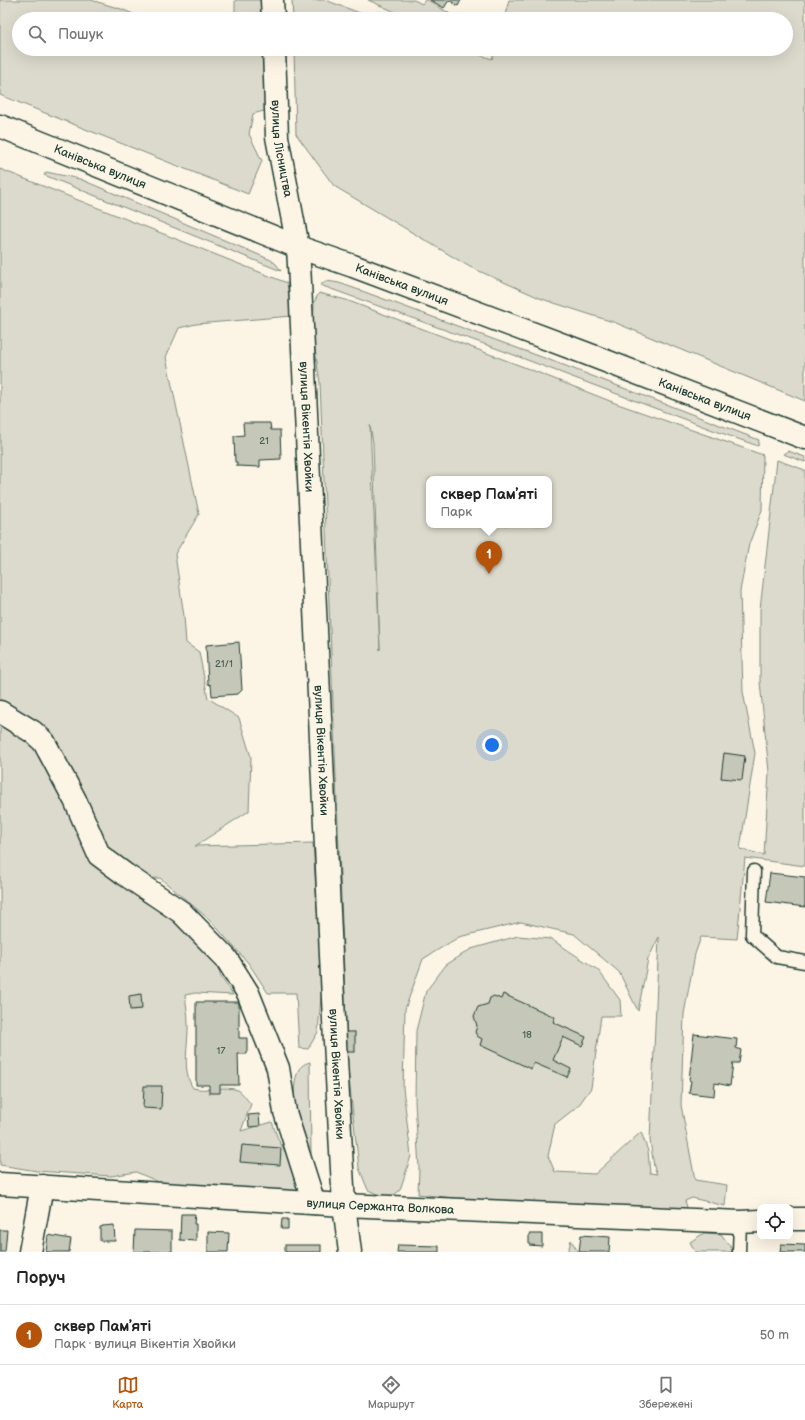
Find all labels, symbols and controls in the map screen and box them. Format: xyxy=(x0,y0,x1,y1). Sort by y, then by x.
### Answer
search box xyxy=(12,12,793,56)
icon: search xyxy=(26,23,48,45)
text: Пошук xyxy=(58,25,104,44)
street label: вулиця Лісництва xyxy=(268,100,295,199)
street label: Канівська вулиця xyxy=(51,142,149,193)
street label: Канівська вулиця xyxy=(353,260,451,309)
street label: вулиця Вікентія Хвойки xyxy=(296,361,317,493)
street label: Канівська вулиця xyxy=(656,375,753,425)
house number: 21 xyxy=(259,435,269,447)
popup xyxy=(426,476,552,528)
text: сквер Памʼяті xyxy=(440,485,538,504)
text: Парк xyxy=(440,504,472,520)
pin: 1 xyxy=(476,541,502,574)
house number: 21/1 xyxy=(215,658,233,670)
street label: вулиця Вікентія Хвойки xyxy=(311,685,332,816)
your location xyxy=(482,735,502,755)
street label: вулиця Вікентія Хвойки xyxy=(325,1008,347,1140)
house number: 18 xyxy=(522,1029,532,1041)
house number: 17 xyxy=(217,1045,225,1057)
street label: вулиця Сержанта Волкова xyxy=(306,1196,455,1218)
map controls xyxy=(757,1204,793,1240)
button: locate xyxy=(757,1204,793,1240)
text: Поруч xyxy=(16,1268,66,1288)
text: сквер Памʼяті xyxy=(54,1317,151,1336)
text: 1 xyxy=(26,1327,32,1343)
text: 50 m xyxy=(760,1327,789,1343)
text: Парк · вулиця Вікентія Хвойки xyxy=(54,1336,236,1352)
tab: Карта xyxy=(112,1374,143,1411)
tab: Маршрут xyxy=(368,1374,415,1411)
tab: Збережені xyxy=(639,1374,693,1411)

